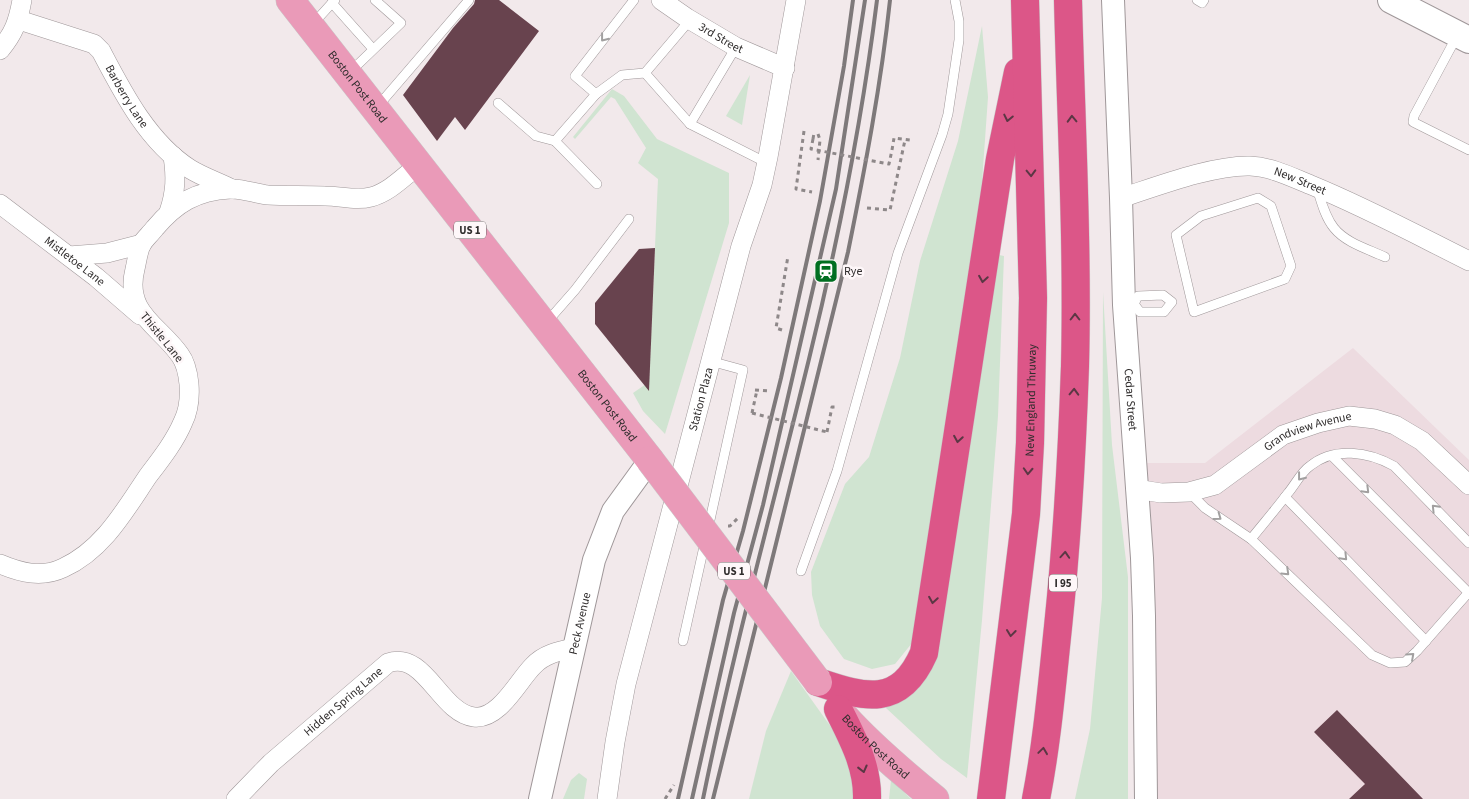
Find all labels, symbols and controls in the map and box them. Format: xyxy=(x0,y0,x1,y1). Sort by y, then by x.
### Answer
street label: 3rd Street xyxy=(695,19,746,58)
one-way arrow xyxy=(601,33,610,42)
street label: Boston Post Road xyxy=(324,47,391,127)
street label: Barberry Lane xyxy=(101,62,152,132)
one-way arrow xyxy=(1003,114,1013,122)
one-way arrow xyxy=(1066,115,1077,123)
street label: New Street xyxy=(1272,163,1329,199)
one-way arrow xyxy=(1025,169,1036,177)
road number: US 1 xyxy=(454,222,486,238)
street label: Mistletoe Lane xyxy=(40,233,109,290)
station icon: Rye xyxy=(813,258,839,284)
place label: Rye xyxy=(844,263,862,280)
one-way arrow xyxy=(978,274,988,283)
street label: Thistle Lane xyxy=(136,308,187,366)
one-way arrow xyxy=(1070,313,1080,320)
street label: New England Thruway xyxy=(1021,344,1041,457)
street label: Boston Post Road xyxy=(573,366,641,446)
street label: Station Plaza xyxy=(685,366,718,433)
street label: Cedar Street xyxy=(1120,368,1141,431)
one-way arrow xyxy=(1068,388,1079,396)
street label: Grandview Avenue xyxy=(1260,408,1353,455)
one-way arrow xyxy=(953,435,963,443)
one-way arrow xyxy=(1023,468,1034,476)
one-way arrow xyxy=(1298,471,1307,480)
one-way arrow xyxy=(1361,484,1370,493)
one-way arrow xyxy=(1432,505,1441,514)
one-way arrow xyxy=(1212,511,1222,520)
one-way arrow xyxy=(1059,550,1070,558)
one-way arrow xyxy=(1338,551,1347,560)
road number: US 1 xyxy=(718,562,750,580)
one-way arrow xyxy=(1280,566,1289,575)
road number: I 95 xyxy=(1049,574,1077,592)
street label: Peck Avenue xyxy=(565,591,595,656)
one-way arrow xyxy=(928,596,939,604)
one-way arrow xyxy=(1006,629,1017,637)
one-way arrow xyxy=(1406,653,1415,662)
street label: Hidden Spring Lane xyxy=(300,663,386,740)
street label: Boston Post Road xyxy=(837,711,913,783)
one-way arrow xyxy=(1037,746,1048,754)
one-way arrow xyxy=(857,765,868,773)

